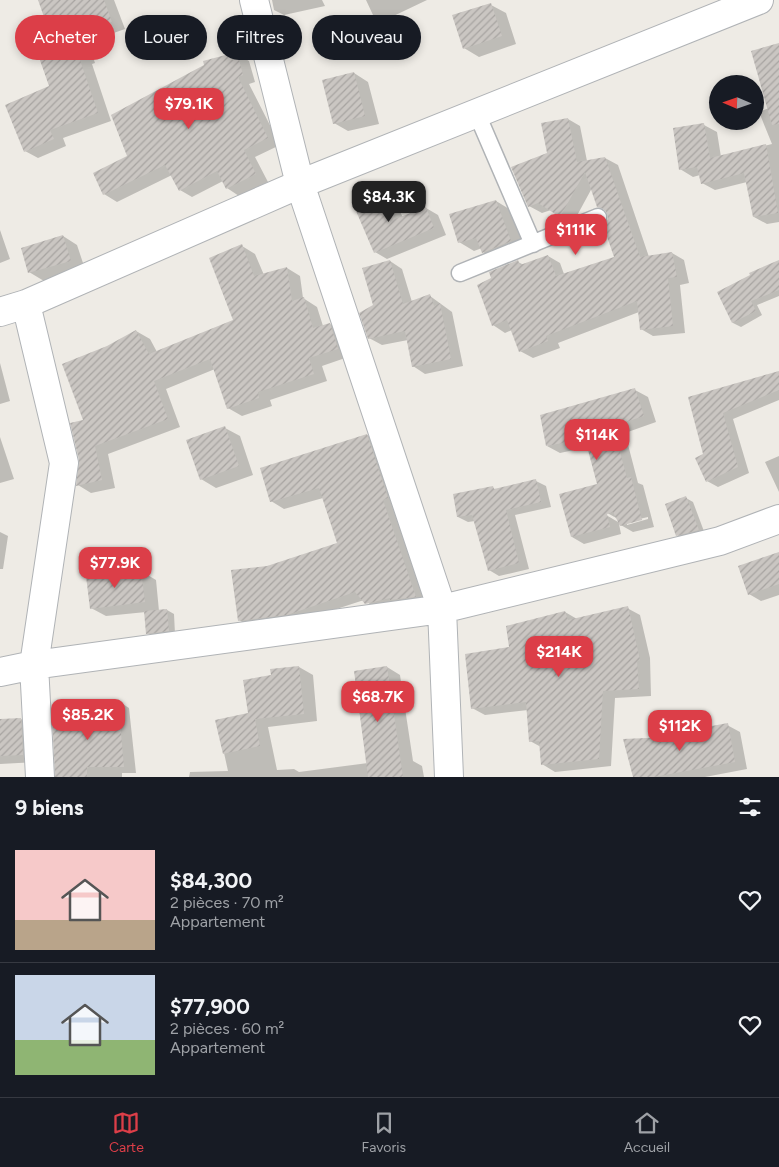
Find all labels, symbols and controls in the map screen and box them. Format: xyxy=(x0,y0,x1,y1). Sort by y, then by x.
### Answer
chip: Acheter xyxy=(15,15,115,60)
chip: Louer xyxy=(125,15,207,60)
chip: Filtres xyxy=(217,15,302,60)
chip: Nouveau xyxy=(312,15,421,60)
north arrow xyxy=(709,75,764,130)
map controls xyxy=(709,75,764,130)
pin: $79.1K xyxy=(148,88,230,130)
text: $79.1K xyxy=(165,94,213,113)
pin: $84.3K xyxy=(348,180,430,223)
text: $84.3K xyxy=(363,187,415,206)
pin: $111K xyxy=(541,214,611,256)
text: $111K xyxy=(556,220,596,239)
pin: $114K xyxy=(562,418,632,461)
text: $114K xyxy=(575,425,619,444)
pin: $77.9K xyxy=(74,546,156,589)
text: $77.9K xyxy=(90,553,140,572)
pin: $214K xyxy=(524,636,594,678)
text: $214K xyxy=(536,642,582,661)
pin: $68.7K xyxy=(337,680,419,723)
text: $68.7K xyxy=(352,687,404,706)
pin: $85.2K xyxy=(47,698,129,741)
text: $85.2K xyxy=(62,705,114,724)
pin: $112K xyxy=(645,710,715,752)
text: $112K xyxy=(659,716,701,735)
icon: filters xyxy=(736,793,764,821)
text: 9 biens xyxy=(15,795,84,820)
text: $84,300 xyxy=(170,868,252,893)
icon: home xyxy=(55,870,115,930)
icon: heart xyxy=(736,886,764,914)
text: 2 pièces · 70 m² xyxy=(170,893,284,912)
text: Appartement xyxy=(170,912,265,931)
text: $77,900 xyxy=(170,994,250,1019)
icon: home xyxy=(55,995,115,1055)
icon: heart xyxy=(736,1011,764,1039)
text: 2 pièces · 60 m² xyxy=(170,1019,284,1038)
text: Appartement xyxy=(170,1038,265,1057)
tab: Carte xyxy=(109,1109,144,1156)
tab: Favoris xyxy=(362,1109,406,1156)
tab: Accueil xyxy=(624,1109,670,1156)

